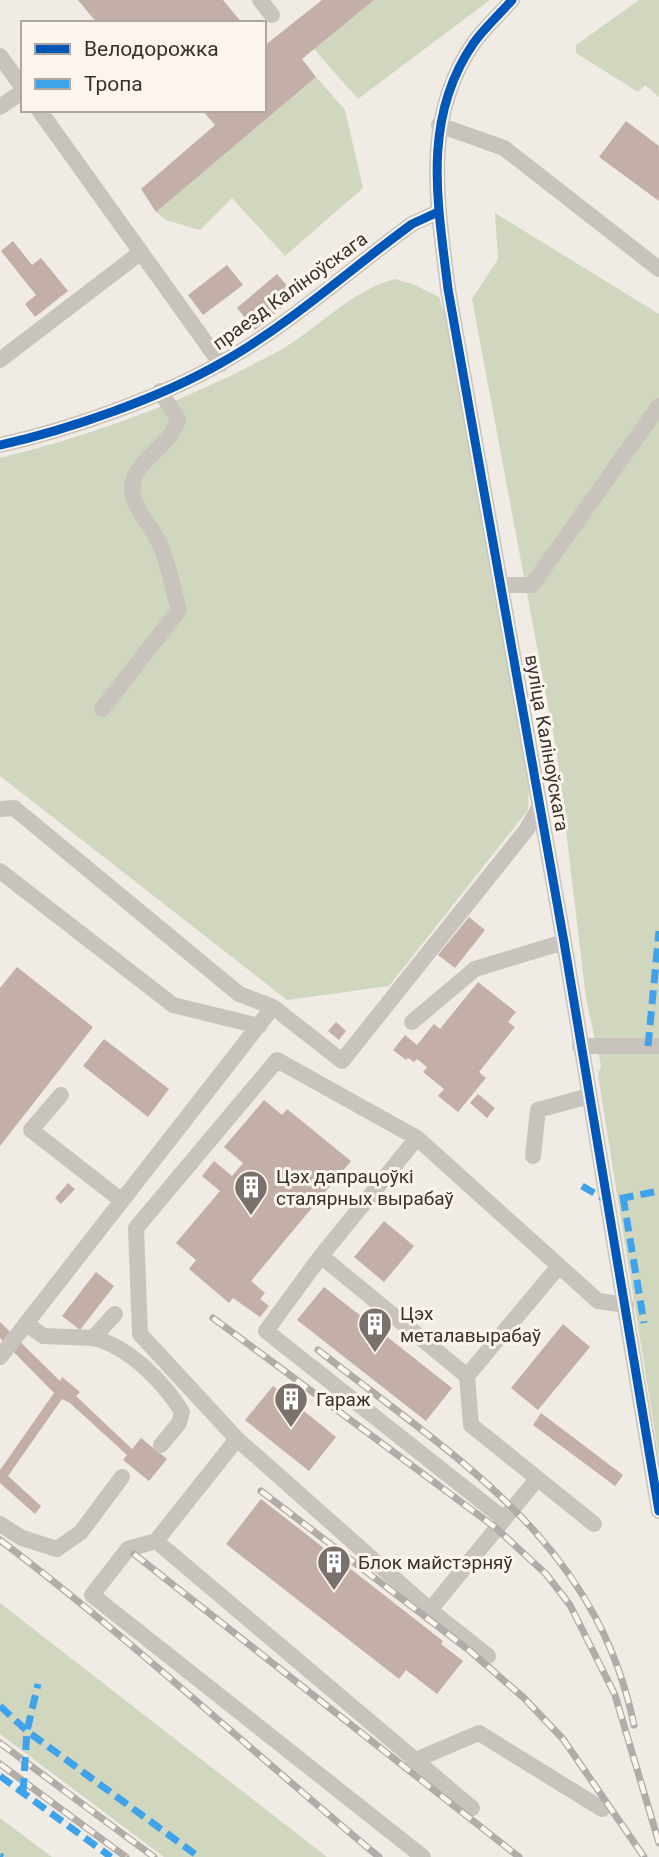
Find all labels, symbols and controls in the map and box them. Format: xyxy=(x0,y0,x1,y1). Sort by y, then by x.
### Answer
legend xyxy=(21,21,266,112)
text: Велодорожка xyxy=(84,37,219,61)
text: Тропа xyxy=(84,72,143,96)
street label: праезд Каліноўскага xyxy=(208,227,372,355)
street label: вуліца Каліноўскага xyxy=(520,653,574,833)
place label: Цэх дапрацоўкі сталярных вырабаў xyxy=(276,1165,454,1210)
building icon: Цэх дапрацоўкі сталярных вырабаў xyxy=(232,1168,270,1217)
place label: Цэх металавырабаў xyxy=(400,1302,541,1347)
building icon: Цэх металавырабаў xyxy=(356,1305,394,1354)
building icon: Гараж xyxy=(272,1380,310,1429)
place label: Гараж xyxy=(316,1388,371,1411)
building icon: Блок майстэрняў xyxy=(315,1543,353,1592)
place label: Блок майстэрняў xyxy=(358,1551,513,1574)

